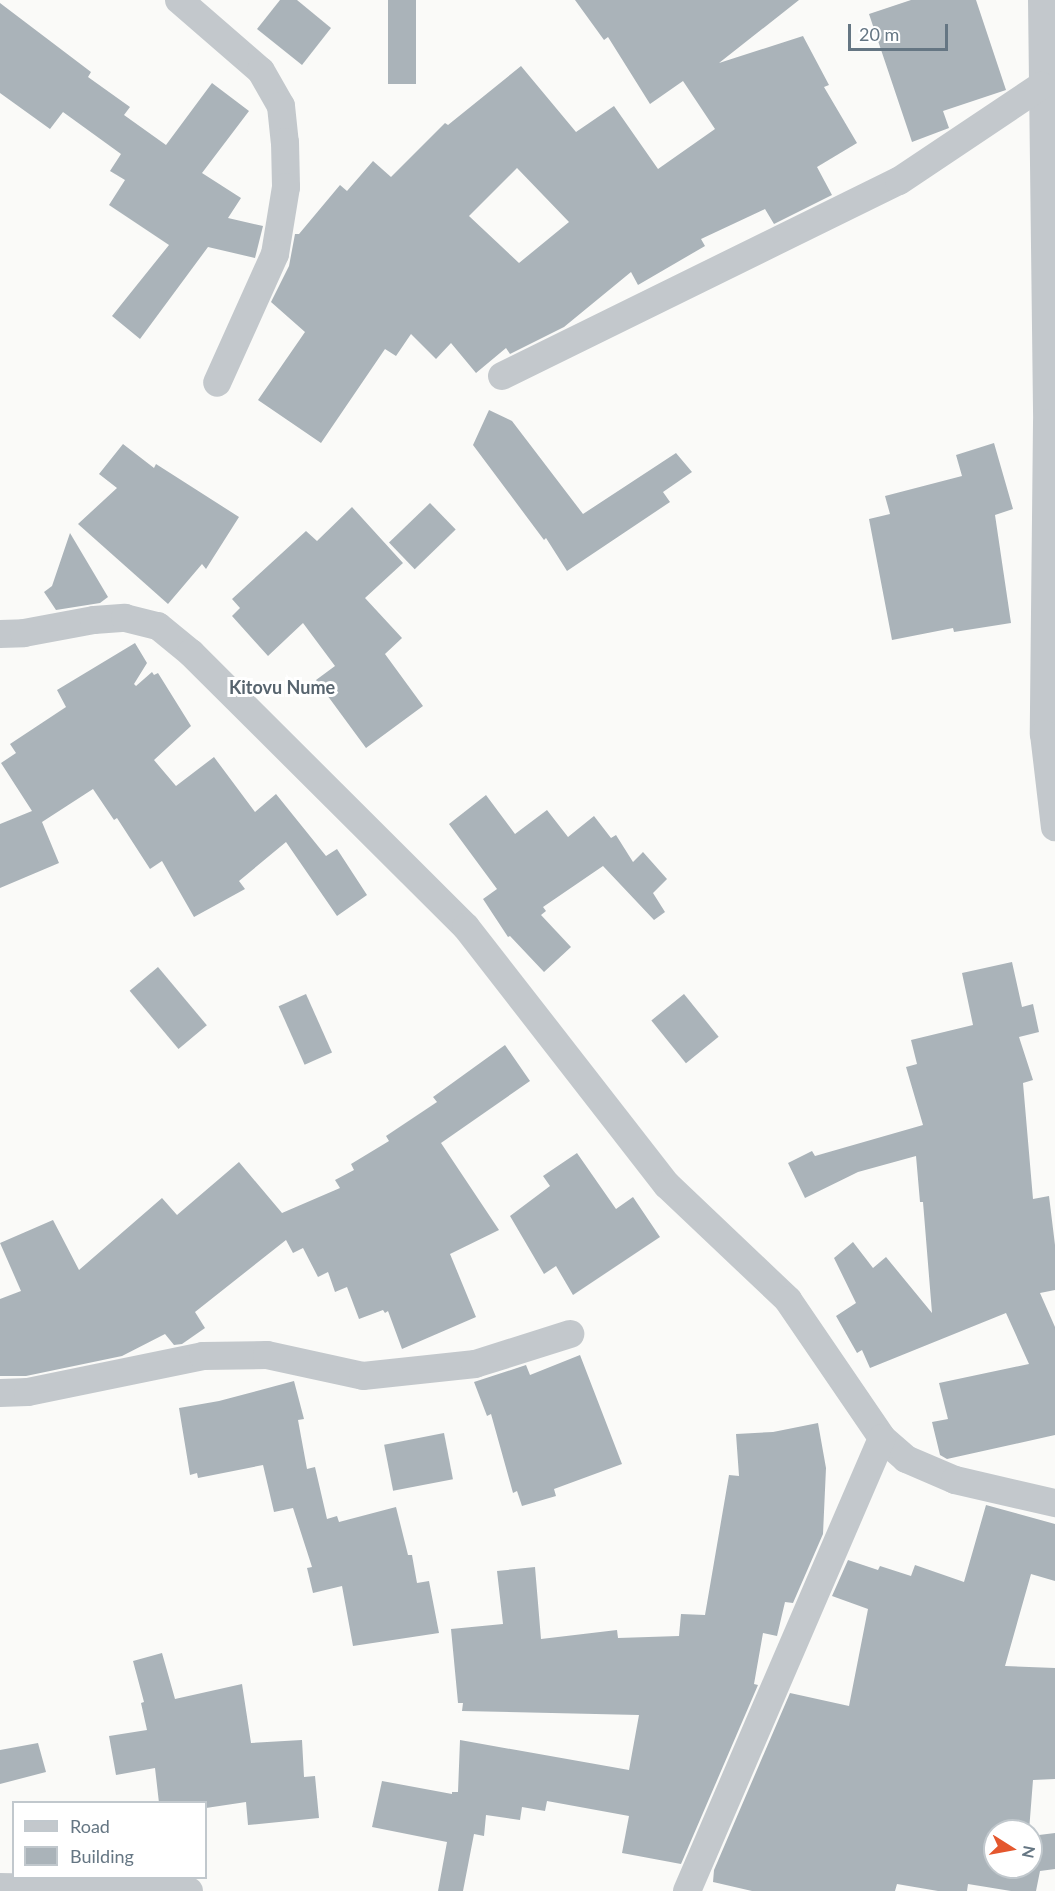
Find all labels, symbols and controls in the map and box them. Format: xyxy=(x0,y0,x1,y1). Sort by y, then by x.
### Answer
scale bar xyxy=(851,12,952,50)
text: 20 m xyxy=(859,23,899,45)
district label: Kitovu Nume xyxy=(229,676,335,698)
legend xyxy=(12,1801,207,1879)
text: Road xyxy=(70,1815,110,1837)
north arrow xyxy=(983,1819,1043,1879)
text: N xyxy=(1019,1844,1040,1860)
text: Building xyxy=(70,1845,134,1867)

